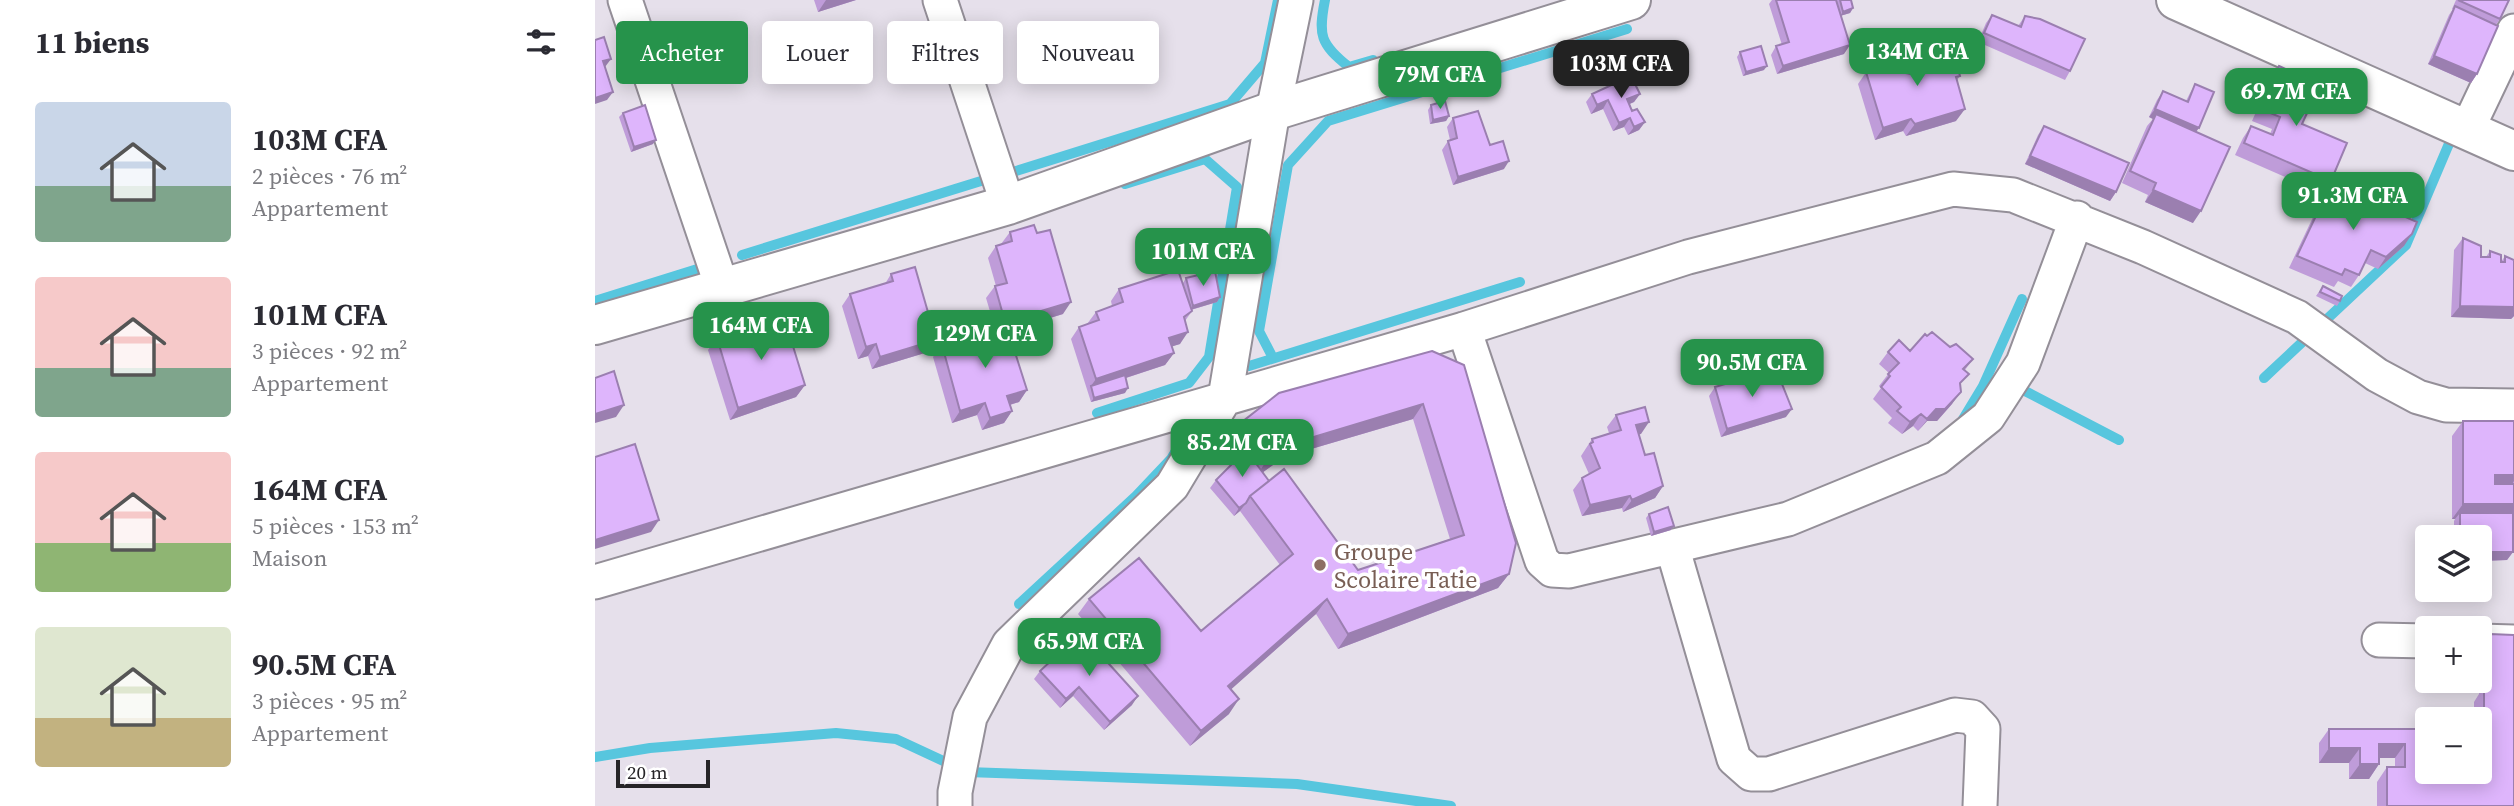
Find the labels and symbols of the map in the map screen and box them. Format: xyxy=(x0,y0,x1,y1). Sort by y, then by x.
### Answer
pin: 134M CFA xyxy=(1845,28,1989,88)
pin: 103M CFA xyxy=(1549,41,1693,100)
pin: 79M CFA xyxy=(1375,52,1505,111)
pin: 69.7M CFA xyxy=(2216,68,2376,128)
pin: 91.3M CFA xyxy=(2273,173,2433,232)
pin: 101M CFA xyxy=(1131,229,1275,288)
pin: 164M CFA xyxy=(689,302,833,362)
pin: 129M CFA xyxy=(913,310,1057,370)
pin: 90.5M CFA xyxy=(1672,340,1832,399)
pin: 85.2M CFA xyxy=(1162,420,1322,479)
place label: Groupe Scolaire Tatie xyxy=(1334,535,1477,596)
marker: Groupe Scolaire Tatie xyxy=(1312,557,1328,573)
pin: 65.9M CFA xyxy=(1009,618,1169,678)
scale bar xyxy=(616,757,711,789)

